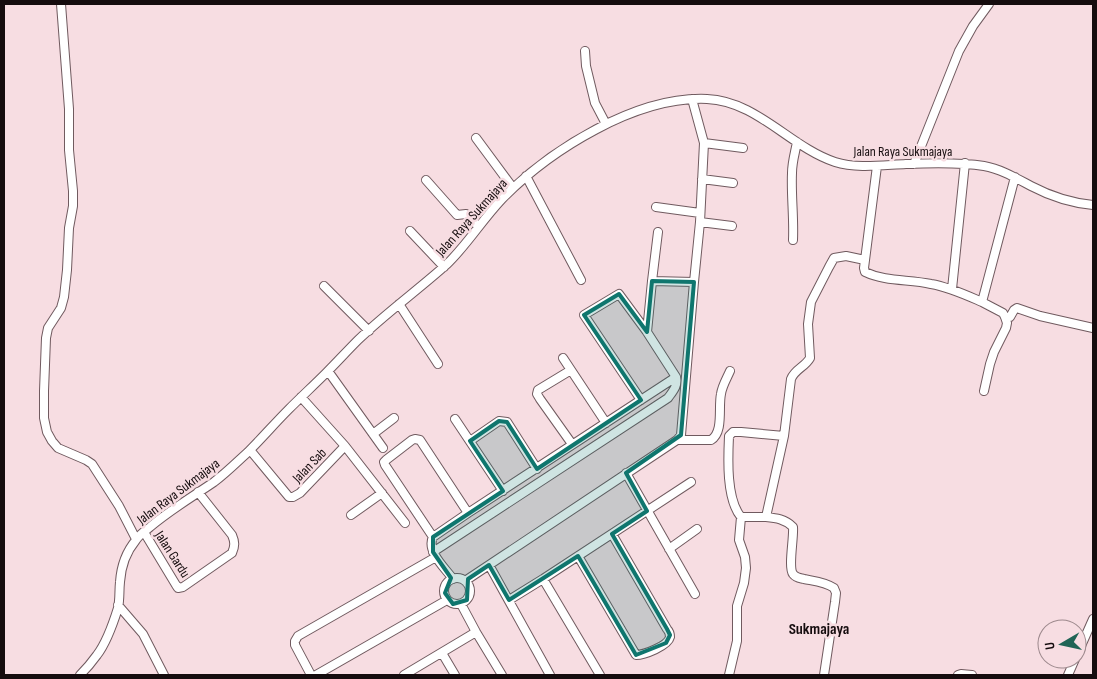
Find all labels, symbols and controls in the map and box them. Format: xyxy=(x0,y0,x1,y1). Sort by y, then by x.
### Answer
street label: Jalan Raya Sukmajaya xyxy=(853,143,952,160)
street label: Jalan Raya Sukmajaya xyxy=(431,175,511,260)
street label: Jalan Sab xyxy=(288,444,330,487)
street label: Jalan Raya Sukmajaya xyxy=(133,455,223,529)
street label: Jalan Gardu xyxy=(151,527,194,581)
north arrow xyxy=(1037,619,1087,669)
district label: Sukmajaya xyxy=(789,620,849,639)
text: U xyxy=(1041,641,1059,651)

